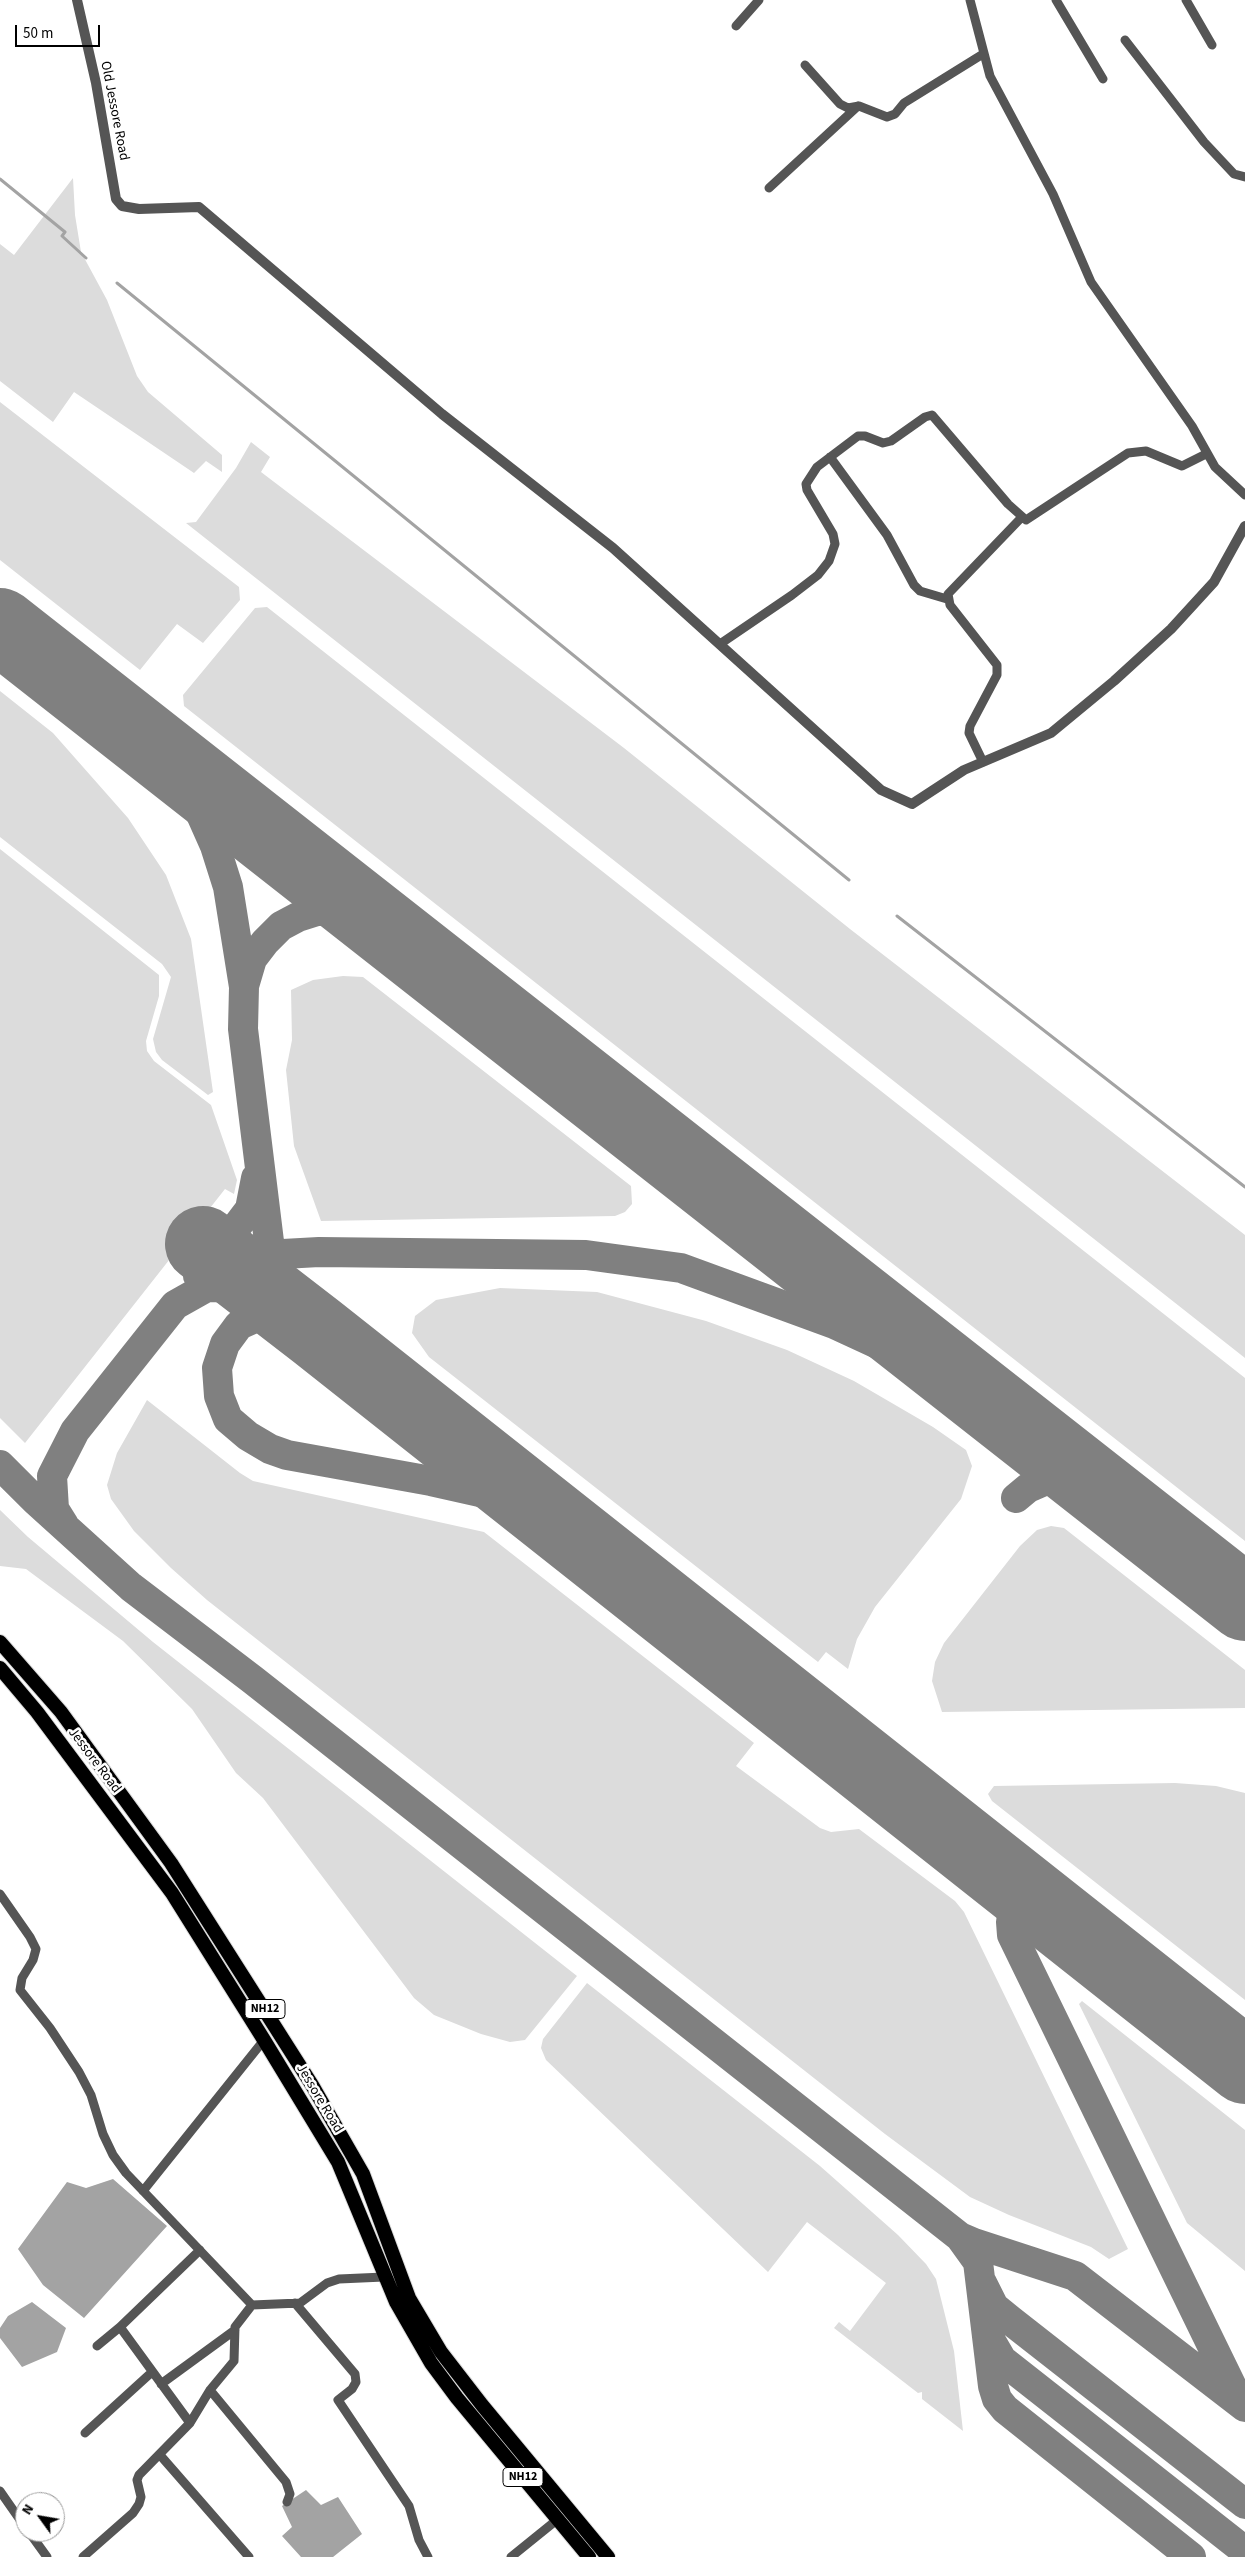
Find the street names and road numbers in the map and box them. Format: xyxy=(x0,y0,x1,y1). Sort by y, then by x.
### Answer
street label: Old Jessore Road xyxy=(96,60,132,162)
street label: Jessore Road xyxy=(64,1725,124,1797)
road number: NH12 xyxy=(245,2000,285,2018)
street label: Jessore Road xyxy=(292,2061,346,2137)
road number: NH12 xyxy=(503,2468,543,2486)

